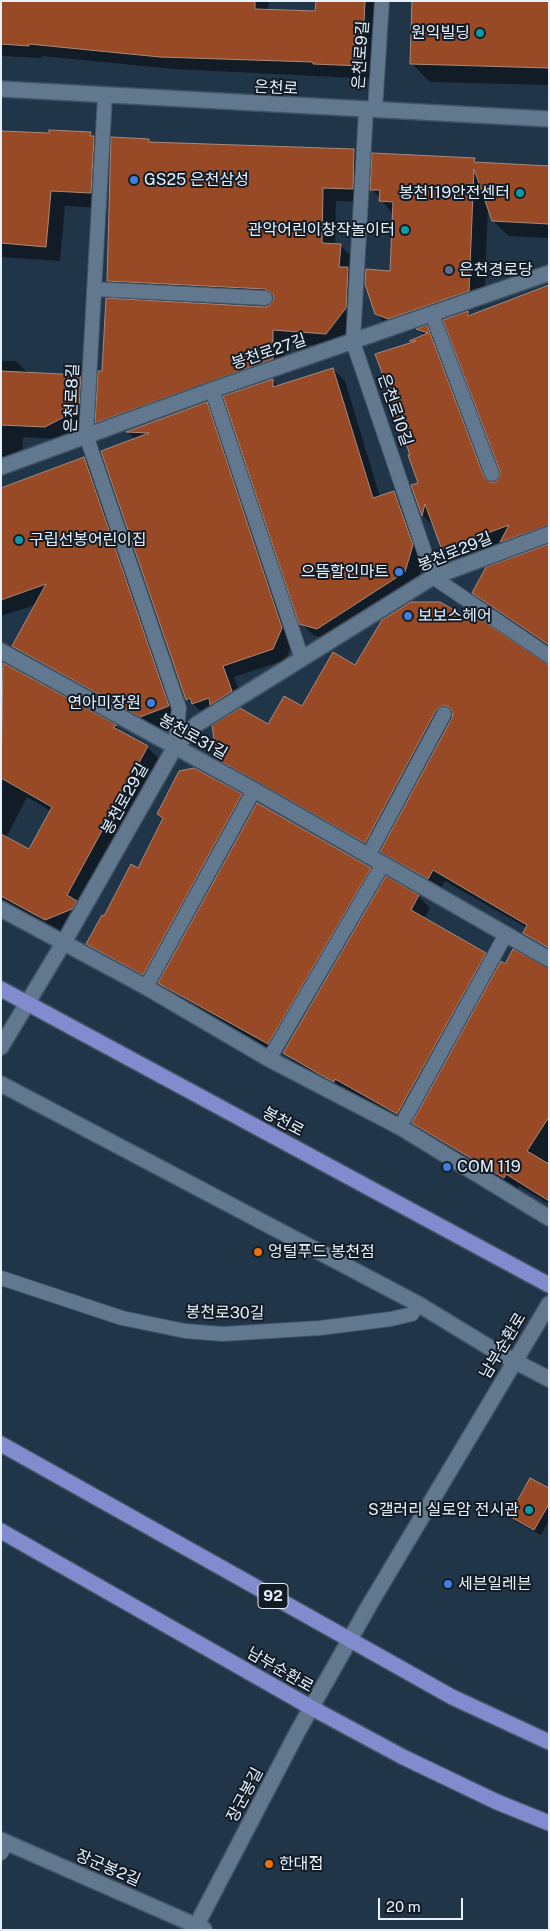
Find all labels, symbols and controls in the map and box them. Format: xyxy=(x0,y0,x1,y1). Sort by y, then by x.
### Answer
street label: 은천로9길 xyxy=(349,20,373,90)
place label: 원익빌딩 xyxy=(411,23,470,43)
marker: 원익빌딩 xyxy=(474,27,486,39)
street label: 은천로 xyxy=(253,77,299,99)
place label: GS25 은천삼성 xyxy=(144,170,249,190)
marker: GS25 은천삼성 xyxy=(128,174,140,186)
place label: 봉천119안전센터 xyxy=(399,183,510,203)
marker: 봉천119안전센터 xyxy=(514,187,526,199)
place label: 관악어린이창작놀이터 xyxy=(248,220,395,240)
marker: 관악어린이창작놀이터 xyxy=(399,224,411,236)
place label: 은천경로당 xyxy=(459,260,533,280)
marker: 은천경로당 xyxy=(443,264,455,276)
street label: 봉천로27길 xyxy=(229,330,309,374)
street label: 은천로8길 xyxy=(61,363,83,433)
street label: 은천로10길 xyxy=(374,371,416,449)
street label: 봉천로29길 xyxy=(415,528,495,576)
place label: 구립선봉어린이집 xyxy=(29,530,147,550)
marker: 구립선봉어린이집 xyxy=(13,534,25,546)
place label: 으뜸할인마트 xyxy=(301,562,389,582)
marker: 으뜸할인마트 xyxy=(393,566,405,578)
place label: 보보스헤어 xyxy=(418,606,492,626)
marker: 보보스헤어 xyxy=(402,610,414,622)
place label: 연아미장원 xyxy=(67,693,141,713)
marker: 연아미장원 xyxy=(145,697,157,709)
street label: 봉천로31길 xyxy=(155,710,231,764)
street label: 봉천로29길 xyxy=(98,760,152,838)
street label: 봉천로 xyxy=(259,1103,307,1141)
place label: COM 119 xyxy=(457,1157,521,1177)
marker: COM 119 xyxy=(441,1161,453,1173)
place label: 엉털푸드 봉천점 xyxy=(268,1242,375,1262)
marker: 엉털푸드 봉천점 xyxy=(252,1246,264,1258)
street label: 봉천로30길 xyxy=(186,1303,264,1323)
street label: 남부순환로 xyxy=(476,1310,530,1382)
place label: S갤러리 실로암 전시관 xyxy=(368,1500,519,1520)
marker: S갤러리 실로암 전시관 xyxy=(523,1504,535,1516)
place label: 세븐일레븐 xyxy=(458,1574,532,1594)
marker: 세븐일레븐 xyxy=(442,1578,454,1590)
road number: 92 xyxy=(258,1584,288,1608)
street label: 남부순환로 xyxy=(243,1643,317,1697)
street label: 장군봉길 xyxy=(223,1764,267,1826)
street label: 장군봉2길 xyxy=(73,1846,143,1890)
place label: 한대접 xyxy=(279,1854,323,1874)
marker: 한대접 xyxy=(263,1858,275,1870)
scale bar xyxy=(380,1888,465,1920)
text: 20 m xyxy=(386,1898,421,1915)

